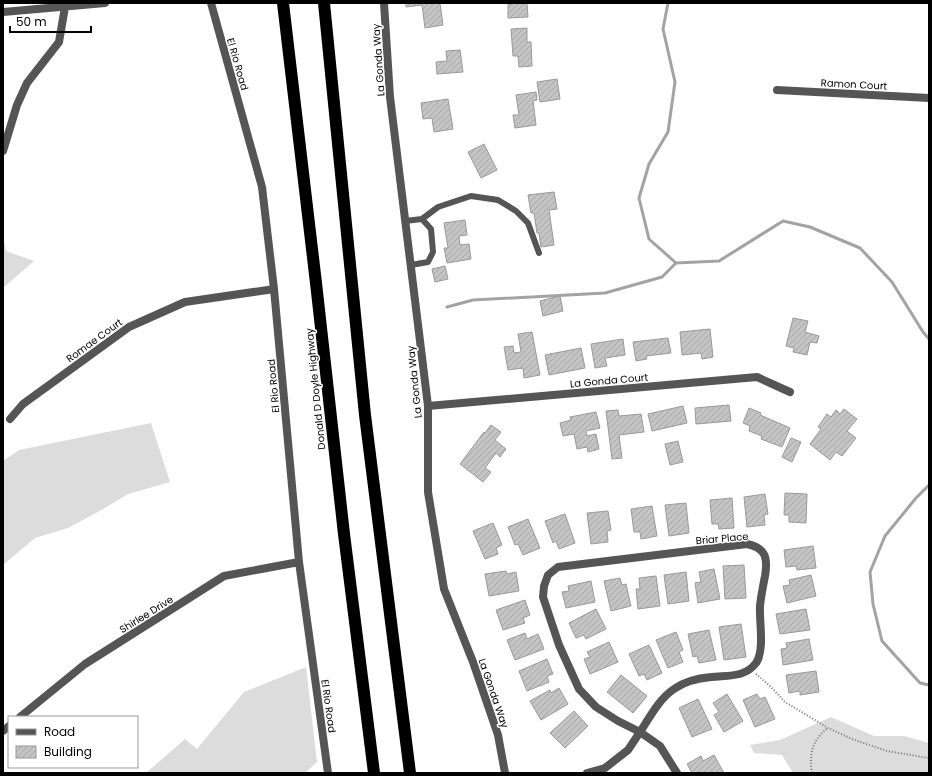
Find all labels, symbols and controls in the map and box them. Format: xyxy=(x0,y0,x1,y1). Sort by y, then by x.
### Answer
scale bar xyxy=(10,8,91,34)
text: 50 m xyxy=(16,13,47,30)
street label: La Gonda Way xyxy=(368,23,389,97)
street label: El Rio Road xyxy=(223,36,252,92)
street label: Ramon Court xyxy=(820,75,888,94)
street label: Romae Court xyxy=(63,315,126,366)
street label: Donald D Doyle Highway xyxy=(302,327,329,450)
street label: La Gonda Way xyxy=(403,345,426,419)
street label: El Rio Road xyxy=(264,358,283,413)
street label: La Gonda Court xyxy=(569,370,649,391)
street label: Briar Place xyxy=(695,529,749,548)
street label: Shirlee Drive xyxy=(116,592,176,637)
street label: La Gonda Way xyxy=(475,656,513,730)
street label: El Rio Road xyxy=(317,678,340,734)
legend xyxy=(8,716,138,768)
text: Road xyxy=(44,723,75,740)
text: Building xyxy=(44,743,92,760)

